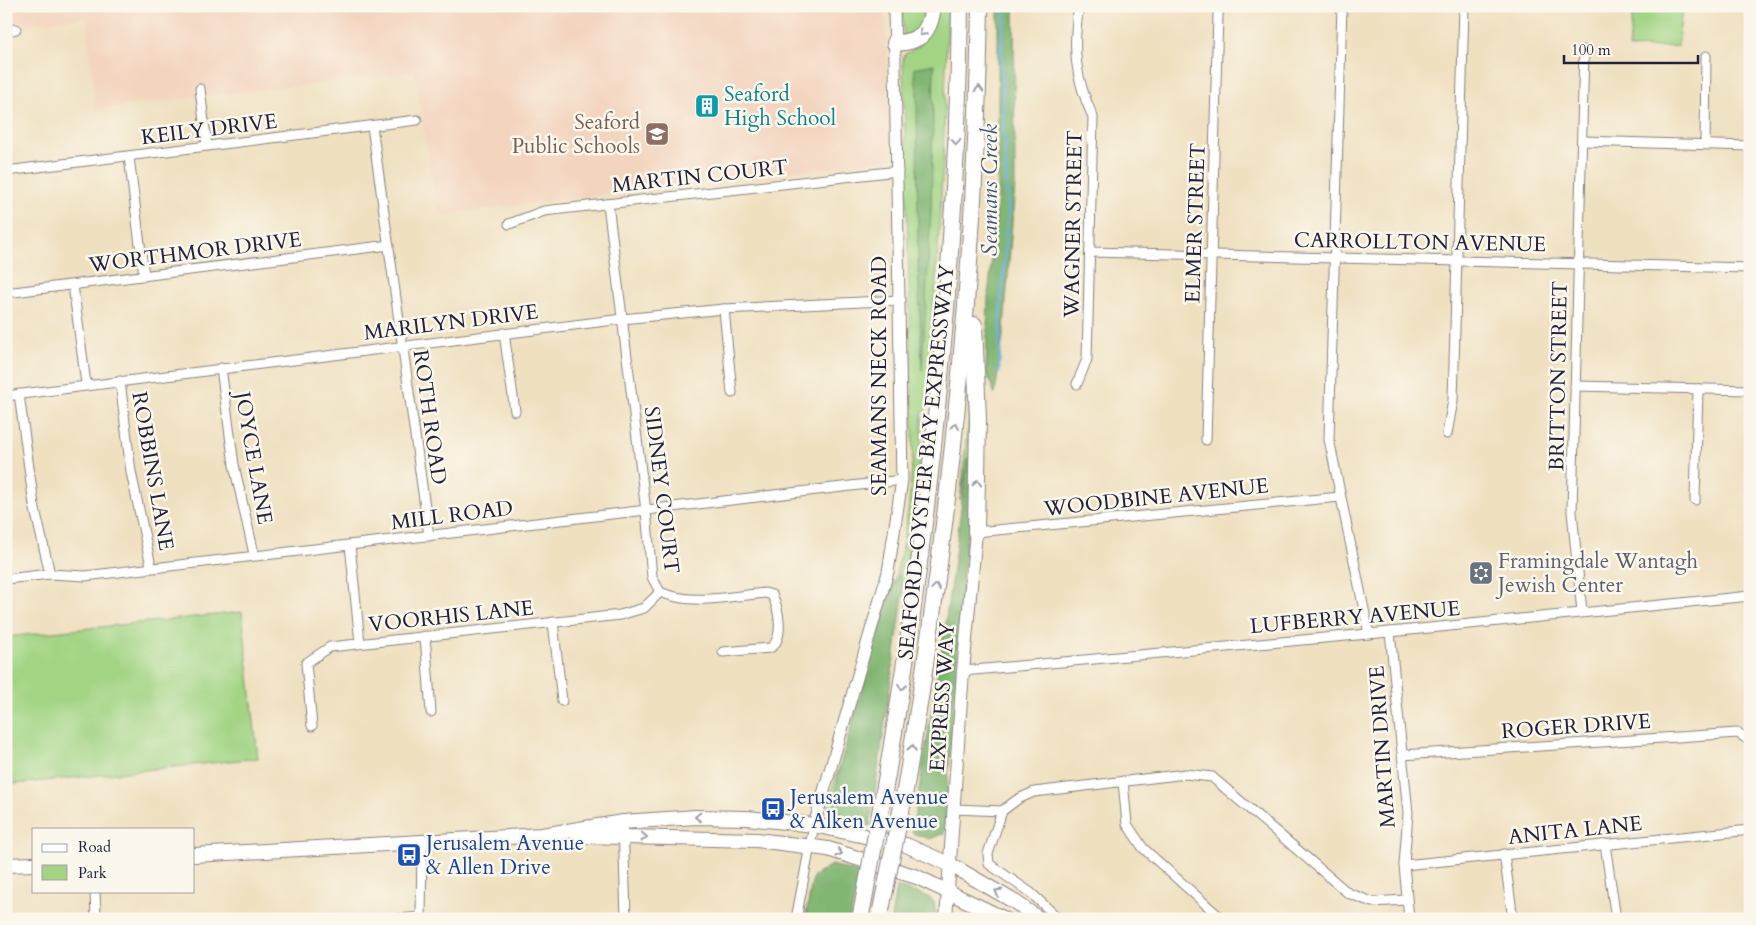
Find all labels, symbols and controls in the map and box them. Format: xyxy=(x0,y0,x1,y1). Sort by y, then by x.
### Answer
one-way arrow xyxy=(919,28,928,37)
scale bar xyxy=(1564,32,1697,64)
text: 100 m xyxy=(1571,40,1611,60)
place label: Seaford High School xyxy=(724,80,836,133)
one-way arrow xyxy=(973,85,984,93)
building icon: Seaford High School xyxy=(694,93,720,119)
street label: KEILY DRIVE xyxy=(139,107,279,152)
place label: Seaford Public Schools xyxy=(512,108,640,161)
school or university icon: Seaford Public Schools xyxy=(644,121,670,147)
water label: Seamans Creek xyxy=(975,124,1005,256)
street label: WAGNER STREET xyxy=(1057,130,1090,319)
one-way arrow xyxy=(951,139,962,147)
street label: ELMER STREET xyxy=(1178,142,1213,304)
street label: MARTIN COURT xyxy=(611,153,789,200)
street label: WORTHMOR DRIVE xyxy=(86,225,303,280)
street label: CARROLLTON AVENUE xyxy=(1294,226,1546,259)
street label: SEAMANS NECK ROAD xyxy=(865,256,894,496)
street label: SEAFORD-OYSTER BAY EXPRESSWAY xyxy=(891,263,962,661)
street label: BRITTON STREET xyxy=(1542,281,1575,471)
street label: MARILYN DRIVE xyxy=(362,297,540,348)
street label: ROTH ROAD xyxy=(406,348,453,486)
street label: JOYCE LANE xyxy=(227,387,279,527)
street label: ROBBINS LANE xyxy=(124,389,181,553)
street label: SIDNEY COURT xyxy=(637,405,686,575)
one-way arrow xyxy=(949,421,960,429)
street label: WOODBINE AVENUE xyxy=(1041,471,1270,524)
one-way arrow xyxy=(972,479,983,487)
street label: MILL ROAD xyxy=(389,494,515,537)
place label: Framingdale Wantagh Jewish Center xyxy=(1495,547,1699,600)
synagogue icon: Framingdale Wantagh Jewish Center xyxy=(1468,560,1494,586)
one-way arrow xyxy=(931,583,941,591)
street label: VOORHIS LANE xyxy=(367,593,535,640)
street label: LUFBERRY AVENUE xyxy=(1249,594,1461,641)
street label: EXPRESS WAY xyxy=(923,621,962,773)
street label: MARTIN DRIVE xyxy=(1362,665,1403,829)
one-way arrow xyxy=(897,683,907,691)
street label: ROGER DRIVE xyxy=(1500,707,1652,746)
one-way arrow xyxy=(907,743,917,752)
place label: Jerusalem Avenue & Alken Avenue xyxy=(787,783,948,836)
bus stop icon: Jerusalem Avenue & Alken Avenue xyxy=(760,796,786,822)
street label: ANITA LANE xyxy=(1507,809,1643,852)
one-way arrow xyxy=(694,812,702,822)
legend xyxy=(32,828,195,892)
place label: Jerusalem Avenue & Allen Drive xyxy=(423,829,584,882)
one-way arrow xyxy=(640,832,648,842)
text: Road xyxy=(78,837,111,857)
bus stop icon: Jerusalem Avenue & Allen Drive xyxy=(396,842,422,868)
one-way arrow xyxy=(835,847,843,857)
text: Park xyxy=(78,863,107,883)
one-way arrow xyxy=(995,889,1004,899)

